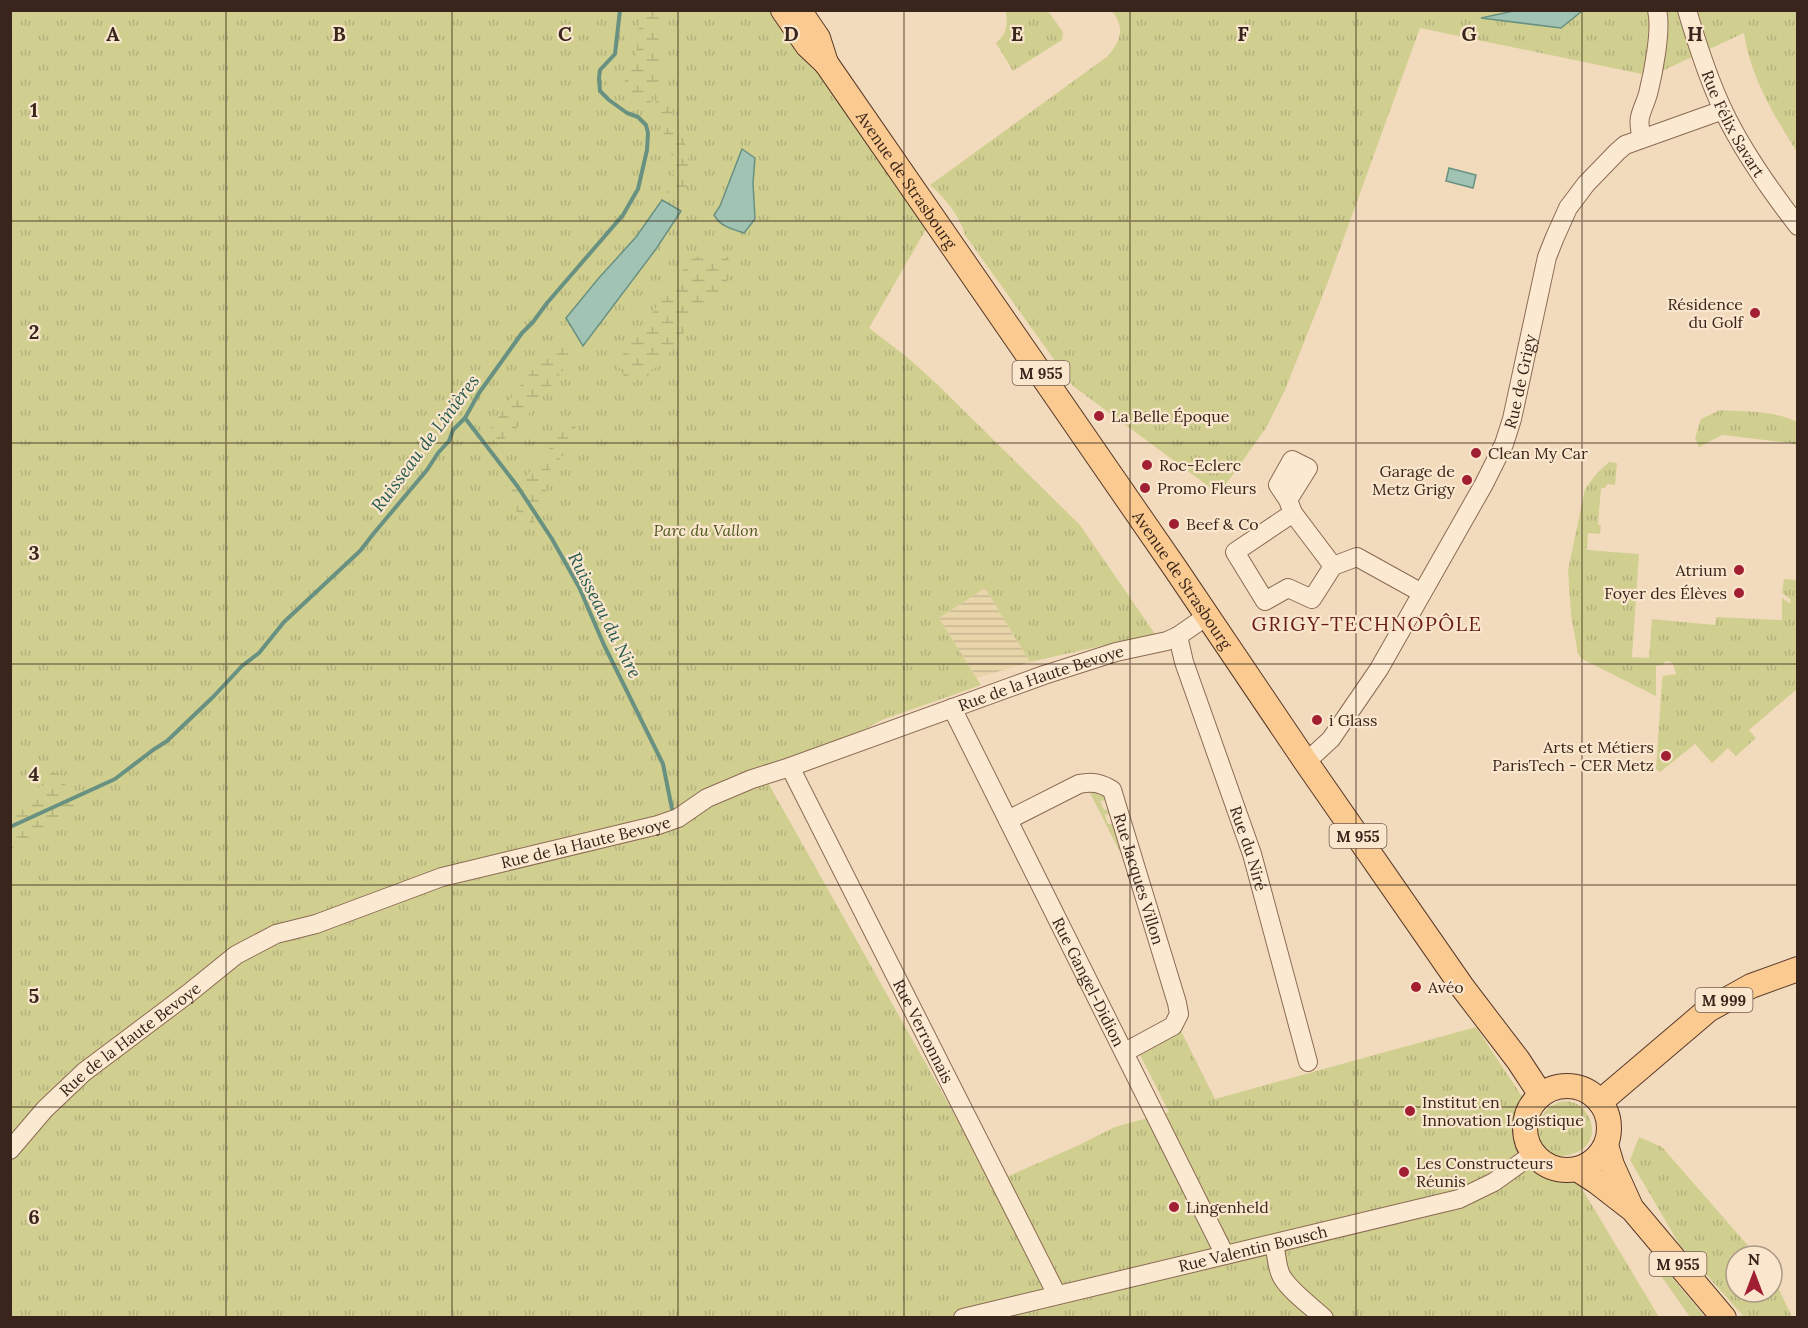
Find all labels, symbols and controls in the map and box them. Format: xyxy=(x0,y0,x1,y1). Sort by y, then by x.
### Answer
text: A xyxy=(106,21,120,46)
text: B xyxy=(332,21,346,46)
text: C xyxy=(558,21,572,46)
text: D xyxy=(783,21,799,46)
text: E xyxy=(1011,21,1023,46)
text: F xyxy=(1237,21,1249,46)
text: G xyxy=(1461,21,1477,46)
text: H xyxy=(1687,21,1703,46)
street label: Rue Félix Savart xyxy=(1697,67,1770,182)
text: 1 xyxy=(30,97,38,122)
street label: Avenue de Strasbourg xyxy=(852,106,962,253)
place label: Résidence du Golf xyxy=(1667,294,1745,332)
marker: Résidence du Golf xyxy=(1748,306,1762,320)
text: 2 xyxy=(29,319,39,344)
street label: Rue de Grigy xyxy=(1500,332,1540,431)
road number: M 955 xyxy=(1012,361,1070,385)
water label: Ruisseau de Linières xyxy=(366,370,484,516)
place label: La Belle Époque xyxy=(1111,406,1230,426)
marker: La Belle Époque xyxy=(1092,409,1106,423)
place label: Clean My Car xyxy=(1488,443,1588,463)
marker: Clean My Car xyxy=(1469,446,1483,460)
place label: Roc-Eclerc xyxy=(1159,455,1241,475)
marker: Roc-Eclerc xyxy=(1140,458,1154,472)
place label: Garage de Metz Grigy xyxy=(1372,461,1456,499)
marker: Garage de Metz Grigy xyxy=(1460,473,1474,487)
place label: Promo Fleurs xyxy=(1157,478,1256,498)
marker: Promo Fleurs xyxy=(1138,481,1152,495)
street label: Avenue de Strasbourg xyxy=(1128,506,1237,654)
place label: Beef & Co xyxy=(1186,514,1259,534)
marker: Beef & Co xyxy=(1167,517,1181,531)
park label: Parc du Vallon xyxy=(653,520,759,540)
text: 3 xyxy=(28,540,40,565)
water label: Ruisseau du Nire xyxy=(563,548,647,682)
place label: Atrium xyxy=(1675,560,1727,580)
marker: Atrium xyxy=(1732,563,1746,577)
place label: Foyer des Élèves xyxy=(1604,583,1727,603)
marker: Foyer des Élèves xyxy=(1732,586,1746,600)
district label: GRIGY-TECHNOPÔLE xyxy=(1251,611,1483,636)
street label: Rue de la Haute Bevoye xyxy=(955,641,1126,715)
place label: i Glass xyxy=(1329,710,1377,730)
marker: i Glass xyxy=(1310,713,1324,727)
place label: Arts et Métiers ParisTech - CER Metz xyxy=(1492,737,1654,775)
marker: Arts et Métiers ParisTech - CER Metz xyxy=(1659,749,1673,763)
text: 4 xyxy=(29,761,40,786)
street label: Rue du Niré xyxy=(1226,803,1272,893)
street label: Rue de la Haute Bevoye xyxy=(499,811,673,873)
street label: Rue Jacques Villon xyxy=(1110,811,1169,947)
road number: M 955 xyxy=(1330,824,1386,848)
street label: Rue Gangel-Didion xyxy=(1048,914,1129,1050)
street label: Rue Verronnais xyxy=(889,976,958,1086)
place label: Avéo xyxy=(1427,977,1464,997)
street label: Rue de la Haute Bevoye xyxy=(55,978,205,1100)
marker: Avéo xyxy=(1409,980,1423,994)
text: 5 xyxy=(29,983,40,1008)
road number: M 999 xyxy=(1696,988,1752,1012)
place label: Institut en Innovation Logistique xyxy=(1422,1092,1584,1130)
marker: Institut en Innovation Logistique xyxy=(1403,1104,1417,1118)
place label: Les Constructeurs Réunis xyxy=(1416,1153,1553,1191)
marker: Les Constructeurs Réunis xyxy=(1397,1165,1411,1179)
place label: Lingenheld xyxy=(1186,1197,1269,1217)
marker: Lingenheld xyxy=(1167,1200,1181,1214)
text: 6 xyxy=(28,1204,40,1229)
street label: Rue Valentin Bousch xyxy=(1176,1221,1330,1276)
north arrow xyxy=(1724,1244,1784,1304)
text: N xyxy=(1748,1249,1760,1269)
road number: M 955 xyxy=(1650,1252,1706,1276)

